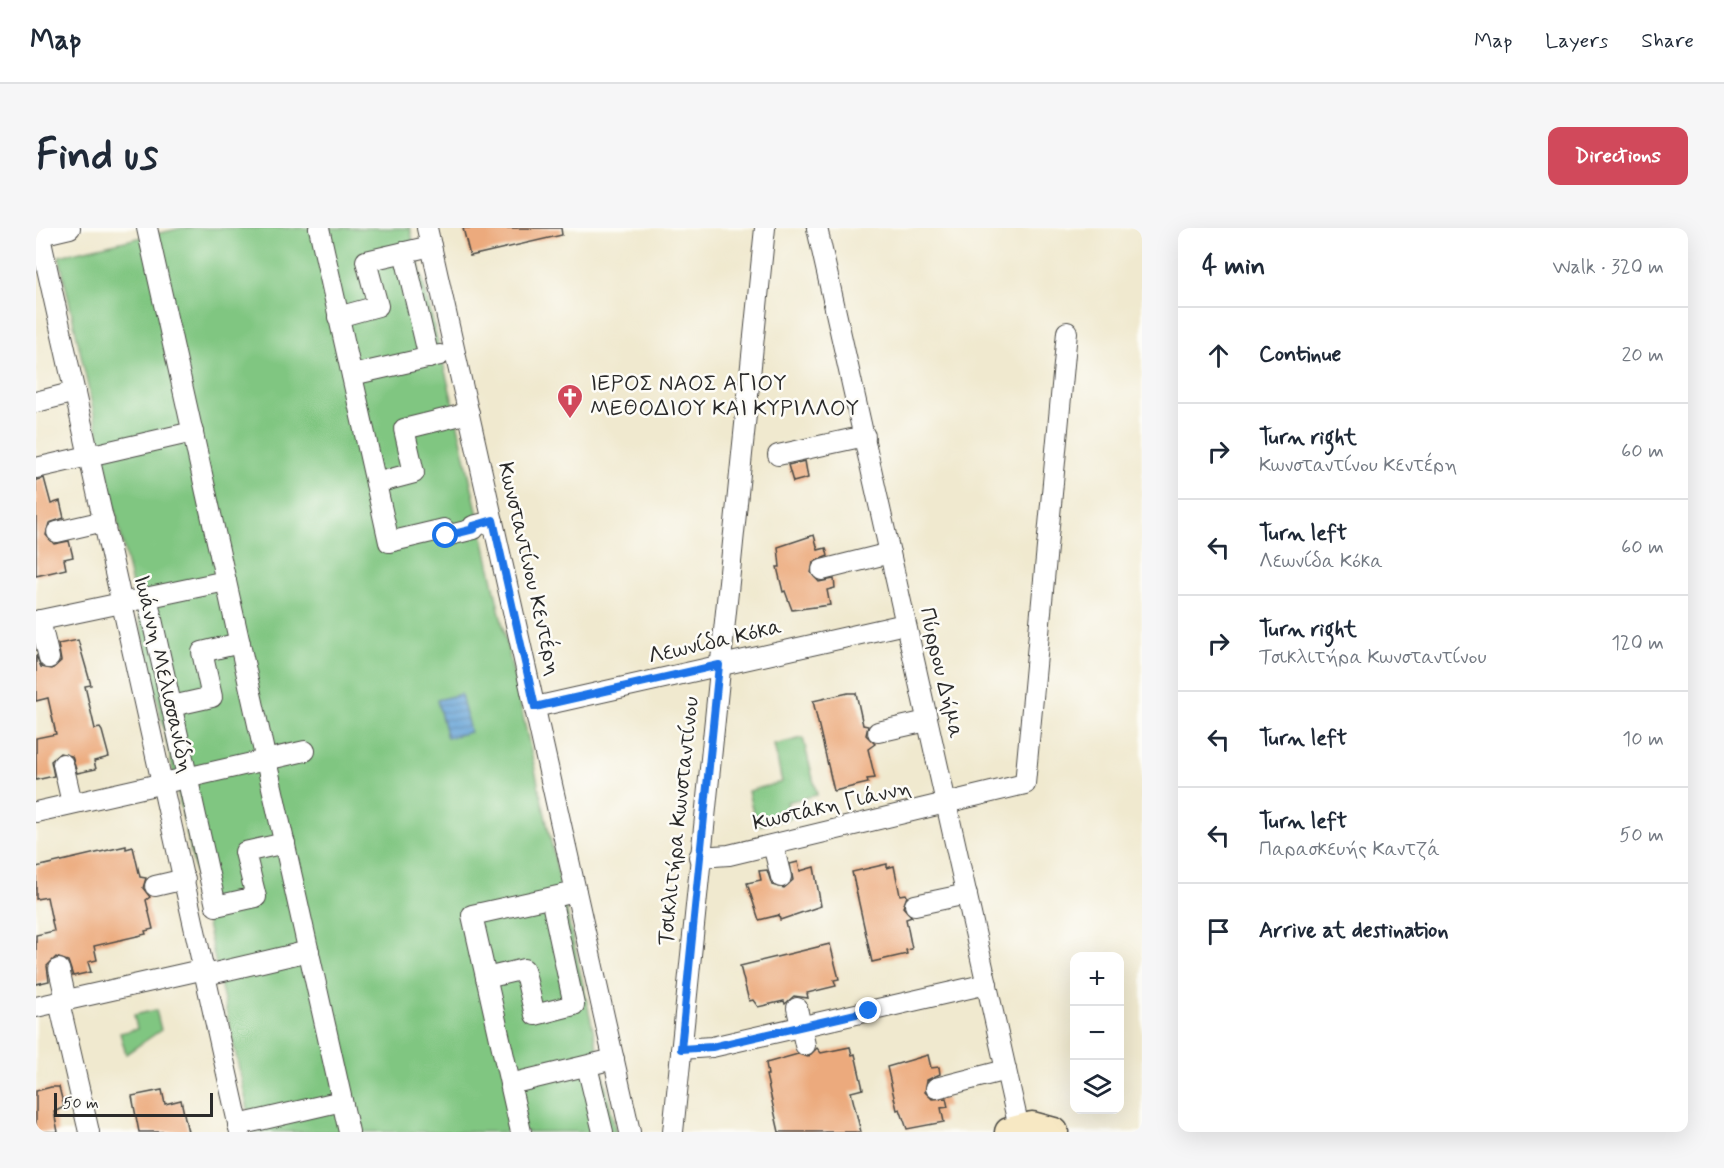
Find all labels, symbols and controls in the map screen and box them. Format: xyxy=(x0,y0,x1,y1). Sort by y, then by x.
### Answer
text: Map xyxy=(30,23,81,60)
text: Map xyxy=(1474,27,1512,55)
text: Layers xyxy=(1545,27,1608,55)
text: Share xyxy=(1641,27,1694,55)
button: Directions xyxy=(1548,127,1688,185)
text: Find us xyxy=(36,129,158,184)
text: 4 min xyxy=(1202,250,1265,284)
text: Walk · 320 m xyxy=(1552,254,1664,281)
icon: ahead xyxy=(1202,339,1235,372)
text: Continue xyxy=(1259,341,1341,369)
text: 20 m xyxy=(1621,342,1664,369)
place label: ΙΕΡΟΣ ΝΑΟΣ ΑΓΙΟΥ ΜΕΘΟΔΙΟΥ ΚΑΙ ΚΥΡΙΛΛΟΥ xyxy=(590,370,859,423)
church icon: ΙΕΡΟΣ ΝΑΟΣ ΑΓΙΟΥ ΜΕΘΟΔΙΟΥ ΚΑΙ ΚΥΡΙΛΛΟΥ xyxy=(555,382,585,420)
text: Turn right xyxy=(1259,424,1357,452)
icon: right xyxy=(1202,435,1235,468)
text: 60 m xyxy=(1621,438,1664,465)
text: Κωνσταντίνου Κεντέρη xyxy=(1259,452,1457,479)
street label: Κωνσταντίνου Κεντέρη xyxy=(491,459,568,678)
text: Turn left xyxy=(1259,520,1347,548)
route start xyxy=(432,522,458,548)
icon: left xyxy=(1202,531,1235,564)
text: 60 m xyxy=(1621,534,1664,561)
text: Λεωνίδα Κόκα xyxy=(1259,548,1383,575)
street label: Ιωάννη Μελισσανίδη xyxy=(127,572,199,776)
street label: Πύρρου Δήμα xyxy=(912,605,970,741)
street label: Λεωνίδα Κόκα xyxy=(645,613,785,671)
text: Turn right xyxy=(1259,616,1357,644)
icon: right xyxy=(1202,627,1235,660)
text: 120 m xyxy=(1611,630,1664,657)
text: Τσικλιτήρα Κωνσταντίνου xyxy=(1259,644,1486,671)
street label: Τσικλιτήρα Κωνσταντίνου xyxy=(652,695,706,947)
icon: left xyxy=(1202,723,1235,756)
text: Turn left xyxy=(1259,725,1347,753)
text: 10 m xyxy=(1622,726,1664,753)
street label: Κωστάκη Γιάννη xyxy=(750,774,914,838)
text: Turn left xyxy=(1259,808,1347,836)
icon: left xyxy=(1202,819,1235,852)
text: 50 m xyxy=(1619,822,1664,849)
text: Παρασκευής Καντζά xyxy=(1259,836,1440,863)
icon: arrive xyxy=(1202,915,1235,948)
text: Arrive at destination xyxy=(1259,917,1449,945)
map controls xyxy=(1070,952,1124,1114)
button: + xyxy=(1070,952,1124,1006)
route end xyxy=(855,997,881,1023)
button: − xyxy=(1070,1006,1124,1060)
button: layers xyxy=(1070,1060,1124,1114)
scale bar xyxy=(54,1090,213,1118)
text: 50 m xyxy=(63,1093,99,1114)

